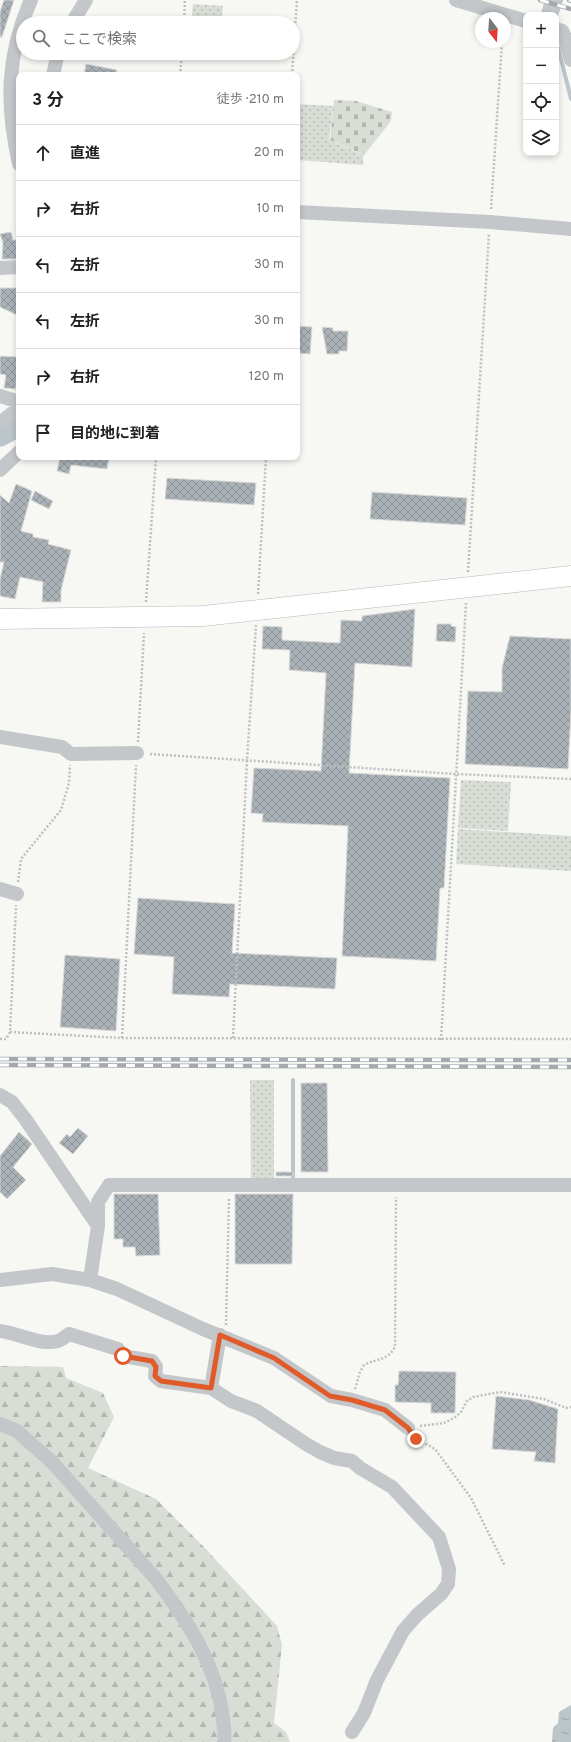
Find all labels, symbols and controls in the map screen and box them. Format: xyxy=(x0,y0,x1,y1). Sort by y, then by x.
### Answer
north arrow xyxy=(475,12,511,48)
map controls xyxy=(523,12,559,156)
button: + xyxy=(523,12,559,48)
search box xyxy=(16,16,300,60)
icon: search xyxy=(30,27,52,49)
text: ここで検索 xyxy=(62,31,137,50)
button: − xyxy=(523,48,559,84)
button: locate xyxy=(523,84,559,120)
text: 3 分 xyxy=(32,90,63,112)
text: 徒歩 · 210 m xyxy=(217,92,284,108)
button: layers xyxy=(523,120,559,156)
icon: ahead xyxy=(32,142,54,164)
text: 直進 xyxy=(70,145,100,164)
text: 20 m xyxy=(254,145,284,161)
icon: right xyxy=(32,198,54,220)
text: 右折 xyxy=(70,201,100,220)
text: 10 m xyxy=(257,201,284,217)
icon: left xyxy=(32,254,54,276)
text: 左折 xyxy=(70,257,100,276)
text: 30 m xyxy=(254,257,284,273)
icon: left xyxy=(32,310,54,332)
text: 左折 xyxy=(70,313,100,332)
text: 30 m xyxy=(254,313,284,329)
icon: right xyxy=(32,366,54,388)
text: 右折 xyxy=(70,369,100,388)
text: 120 m xyxy=(249,369,284,385)
icon: arrive xyxy=(32,422,54,444)
text: 目的地に到着 xyxy=(70,425,160,444)
route start xyxy=(114,1347,132,1365)
route end xyxy=(407,1430,425,1448)

